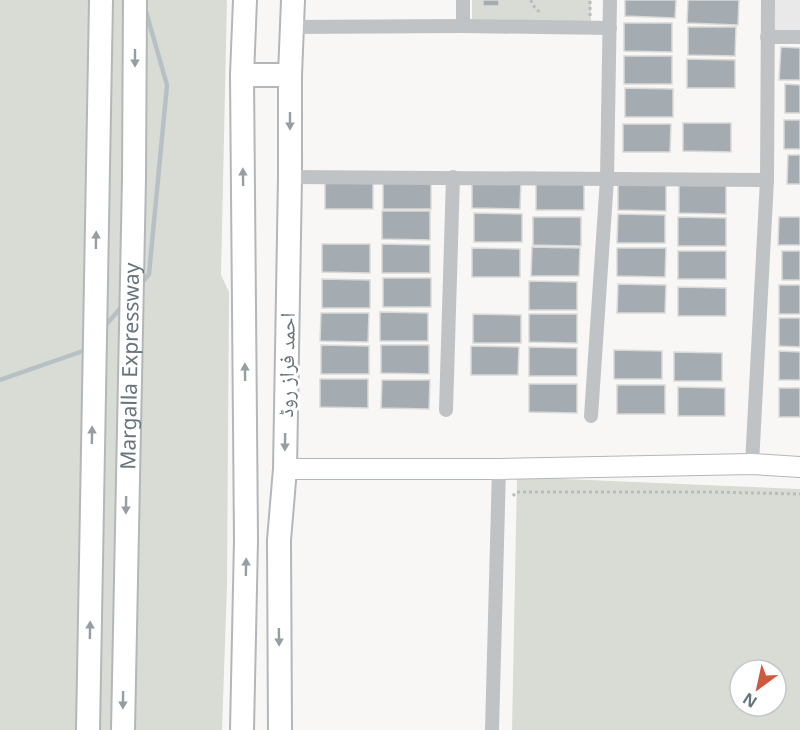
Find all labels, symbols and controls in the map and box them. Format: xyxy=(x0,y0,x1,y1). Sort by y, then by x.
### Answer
one-way arrow xyxy=(130,49,140,68)
one-way arrow xyxy=(285,112,295,131)
one-way arrow xyxy=(238,167,248,186)
one-way arrow xyxy=(91,230,101,249)
street label: Margalla Expressway xyxy=(113,262,145,470)
street label: احمد فراز روڈ xyxy=(271,312,301,418)
one-way arrow xyxy=(240,362,250,381)
one-way arrow xyxy=(88,425,97,444)
one-way arrow xyxy=(281,433,290,452)
one-way arrow xyxy=(122,496,131,515)
one-way arrow xyxy=(241,557,250,576)
one-way arrow xyxy=(85,620,94,639)
one-way arrow xyxy=(275,628,284,647)
north arrow xyxy=(728,658,788,718)
text: N xyxy=(738,688,761,713)
one-way arrow xyxy=(118,691,128,710)

